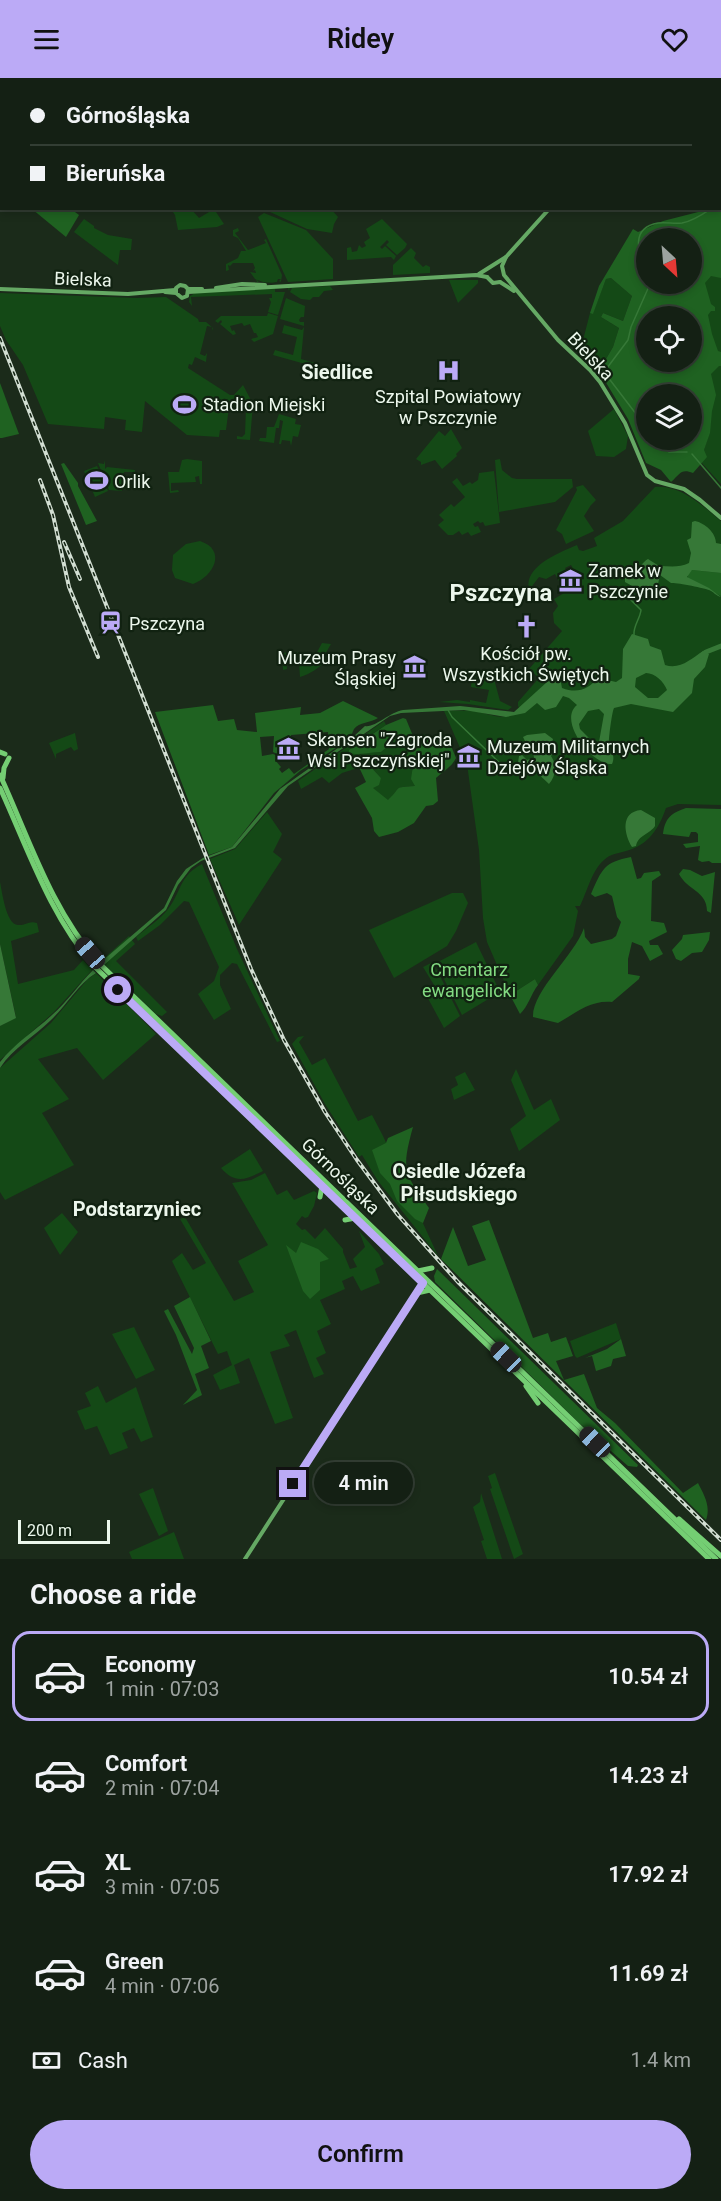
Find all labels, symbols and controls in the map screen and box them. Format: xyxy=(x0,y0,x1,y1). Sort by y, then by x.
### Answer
icon: menu xyxy=(30,23,63,56)
text: Ridey xyxy=(327,23,394,55)
icon: heart xyxy=(658,23,691,56)
text: Górnośląska xyxy=(66,103,190,128)
text: Bieruńska xyxy=(66,161,165,186)
north arrow xyxy=(636,228,702,294)
map controls xyxy=(636,228,702,450)
street label: Bielska xyxy=(54,267,112,291)
button: locate xyxy=(636,306,702,372)
street label: Bielska xyxy=(564,328,618,384)
hospital icon: Szpital Powiatowy w Pszczynie xyxy=(435,357,461,383)
district label: Siedlice xyxy=(301,360,373,384)
button: layers xyxy=(636,384,702,450)
place label: Szpital Powiatowy w Pszczynie xyxy=(375,386,521,428)
sports icon: Stadion Miejski xyxy=(172,391,198,417)
place label: Stadion Miejski xyxy=(203,394,325,415)
sports icon: Orlik xyxy=(83,468,109,494)
place label: Orlik xyxy=(114,471,151,492)
place label: Zamek w Pszczynie xyxy=(588,560,668,602)
museum icon: Zamek w Pszczynie xyxy=(557,567,583,593)
district label: Pszczyna xyxy=(450,579,553,607)
station icon: Pszczyna xyxy=(98,610,124,636)
place label: Pszczyna xyxy=(129,613,205,634)
church icon: Kościół pw. Wszystkich Świętych xyxy=(513,614,539,640)
place label: Kościół pw. Wszystkich Świętych xyxy=(443,643,609,685)
place label: Muzeum Prasy Śląskiej xyxy=(277,647,396,689)
museum icon: Muzeum Prasy Śląskiej xyxy=(401,654,427,680)
place label: Skansen "Zagroda Wsi Pszczyńskiej" xyxy=(307,729,452,771)
museum icon: Skansen "Zagroda Wsi Pszczyńskiej" xyxy=(276,736,302,762)
place label: Muzeum Militarnych Dziejów Śląska xyxy=(487,736,649,778)
museum icon: Muzeum Militarnych Dziejów Śląska xyxy=(456,743,482,769)
car xyxy=(71,934,109,972)
park label: Cmentarz ewangelicki xyxy=(422,959,516,1001)
route start xyxy=(104,976,131,1003)
street label: Górnośląska xyxy=(298,1134,384,1218)
district label: Osiedle Józefa Piłsudskiego xyxy=(392,1159,526,1206)
district label: Podstarzyniec xyxy=(73,1197,201,1221)
car xyxy=(487,1338,525,1376)
car xyxy=(576,1423,614,1461)
callout: 4 min xyxy=(314,1463,413,1505)
route end xyxy=(279,1470,306,1497)
text: 4 min xyxy=(338,1471,389,1495)
scale bar xyxy=(18,1517,110,1544)
text: 200 m xyxy=(27,1521,72,1540)
text: Choose a ride xyxy=(30,1579,196,1611)
icon: car xyxy=(33,1649,87,1703)
text: Economy xyxy=(105,1652,196,1677)
text: 10.54 zł xyxy=(608,1664,688,1689)
text: 1 min · 07:03 xyxy=(105,1677,220,1701)
icon: car xyxy=(33,1748,87,1802)
text: Comfort xyxy=(105,1751,187,1776)
text: 14.23 zł xyxy=(608,1763,688,1788)
text: 2 min · 07:04 xyxy=(105,1776,220,1800)
icon: car xyxy=(33,1847,87,1901)
text: XL xyxy=(105,1850,131,1875)
text: 17.92 zł xyxy=(608,1862,688,1887)
text: 3 min · 07:05 xyxy=(105,1875,220,1899)
icon: car xyxy=(33,1946,87,2000)
text: Green xyxy=(105,1949,164,1974)
text: 11.69 zł xyxy=(608,1961,688,1986)
text: 4 min · 07:06 xyxy=(105,1974,220,1998)
icon: cash xyxy=(30,2044,63,2077)
text: Cash xyxy=(78,2048,128,2073)
text: 1.4 km xyxy=(631,2048,691,2072)
button: Confirm xyxy=(30,2120,691,2189)

